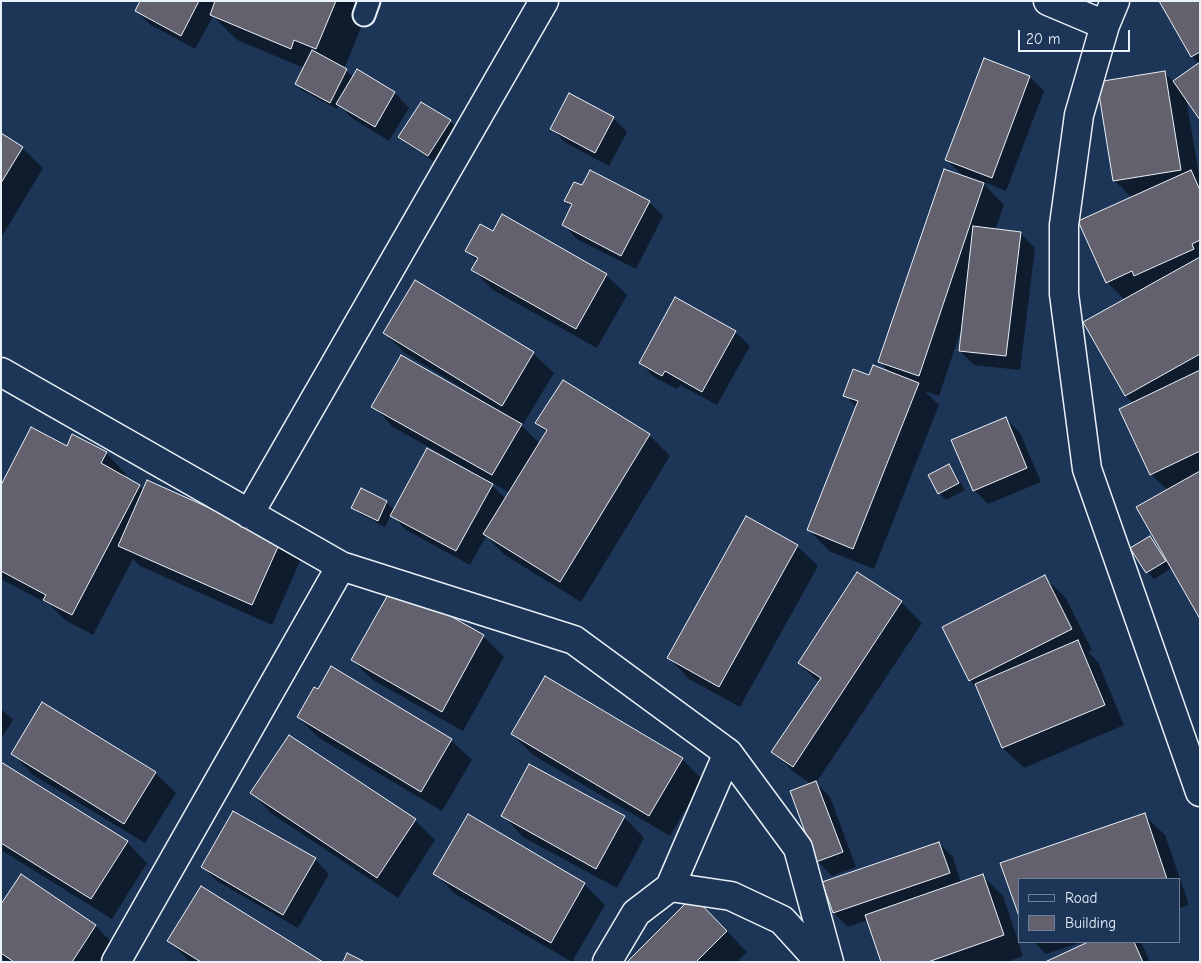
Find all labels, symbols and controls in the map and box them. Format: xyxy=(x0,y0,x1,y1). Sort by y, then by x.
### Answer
scale bar xyxy=(1021,20,1134,52)
text: 20 m xyxy=(1026,30,1060,48)
legend xyxy=(1018,878,1181,943)
text: Road xyxy=(1065,889,1097,907)
text: Building xyxy=(1065,914,1116,932)

